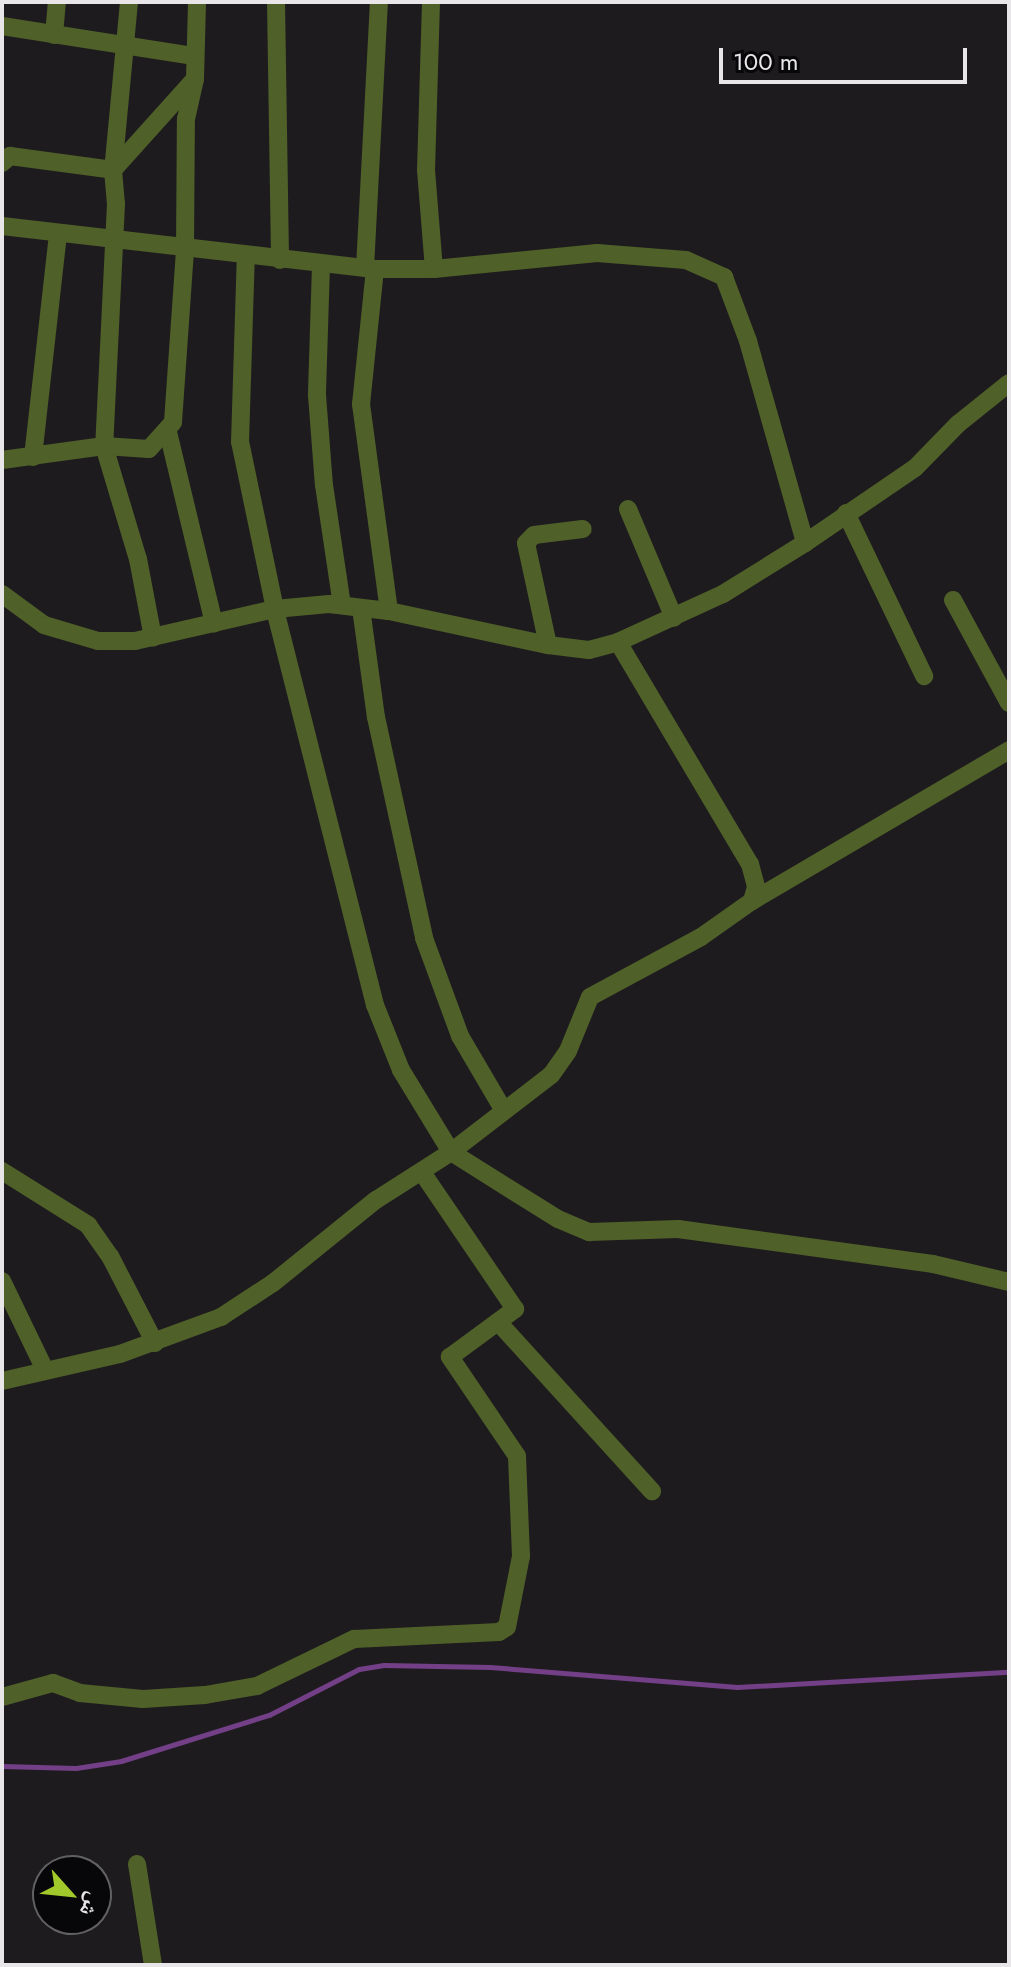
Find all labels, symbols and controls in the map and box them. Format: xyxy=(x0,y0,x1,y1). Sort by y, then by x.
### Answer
scale bar xyxy=(723,32,971,82)
text: 100 m xyxy=(733,44,799,79)
north arrow xyxy=(32,1855,112,1935)
text: ش xyxy=(72,1887,111,1923)

